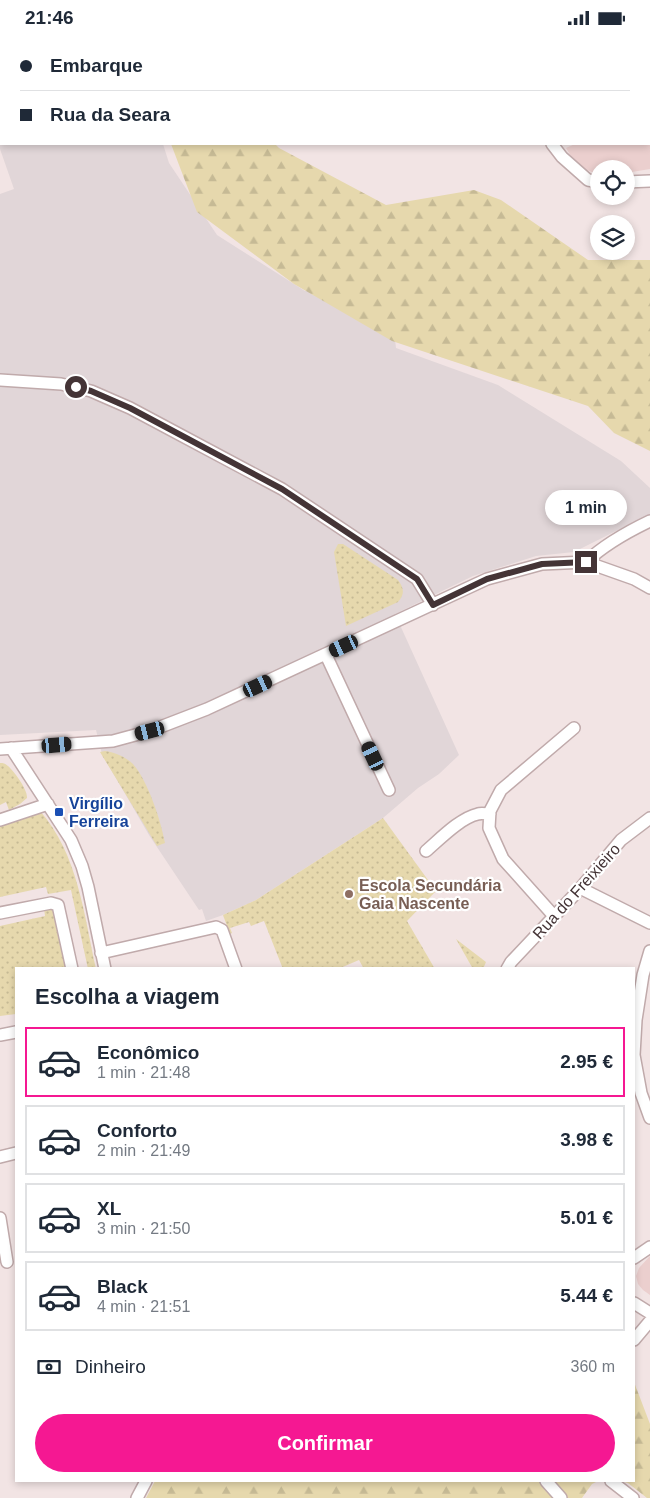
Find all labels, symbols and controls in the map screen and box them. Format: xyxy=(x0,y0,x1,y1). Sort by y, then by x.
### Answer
text: 21:46 xyxy=(25,7,74,28)
text: Embarque xyxy=(50,55,143,76)
text: Rua da Seara xyxy=(50,104,170,125)
map controls xyxy=(590,160,635,260)
button: locate xyxy=(590,160,635,205)
button: layers xyxy=(590,215,635,260)
route start xyxy=(65,376,87,398)
callout: 1 min xyxy=(545,489,627,525)
text: 1 min xyxy=(565,499,607,516)
route end xyxy=(575,551,597,573)
car xyxy=(327,633,360,659)
car xyxy=(241,673,274,699)
car xyxy=(133,720,166,742)
car xyxy=(41,736,72,754)
car xyxy=(359,739,386,773)
place label: Virgílio Ferreira xyxy=(69,795,129,830)
marker: Virgílio Ferreira xyxy=(53,806,65,818)
street label: Rua do Freixieiro xyxy=(529,840,624,942)
place label: Escola Secundária Gaia Nascente xyxy=(359,877,501,912)
marker: Escola Secundária Gaia Nascente xyxy=(343,888,355,900)
text: Escolha a viagem xyxy=(35,984,220,1009)
icon: car xyxy=(37,1040,82,1085)
text: Econômico xyxy=(97,1042,199,1063)
text: 2.95 € xyxy=(560,1051,613,1072)
text: 1 min · 21:48 xyxy=(97,1064,190,1081)
icon: car xyxy=(37,1118,82,1163)
text: Conforto xyxy=(97,1120,177,1141)
text: 3.98 € xyxy=(560,1129,613,1150)
text: 2 min · 21:49 xyxy=(97,1142,190,1159)
icon: car xyxy=(37,1196,82,1241)
text: XL xyxy=(97,1198,121,1219)
text: 5.01 € xyxy=(560,1207,613,1228)
text: 3 min · 21:50 xyxy=(97,1220,190,1237)
icon: car xyxy=(37,1274,82,1319)
text: Black xyxy=(97,1276,148,1297)
text: 5.44 € xyxy=(560,1285,613,1306)
text: 4 min · 21:51 xyxy=(97,1298,190,1315)
icon: cash xyxy=(35,1353,63,1381)
text: Dinheiro xyxy=(75,1356,146,1377)
text: 360 m xyxy=(571,1358,615,1375)
button: Confirmar xyxy=(35,1414,615,1472)

